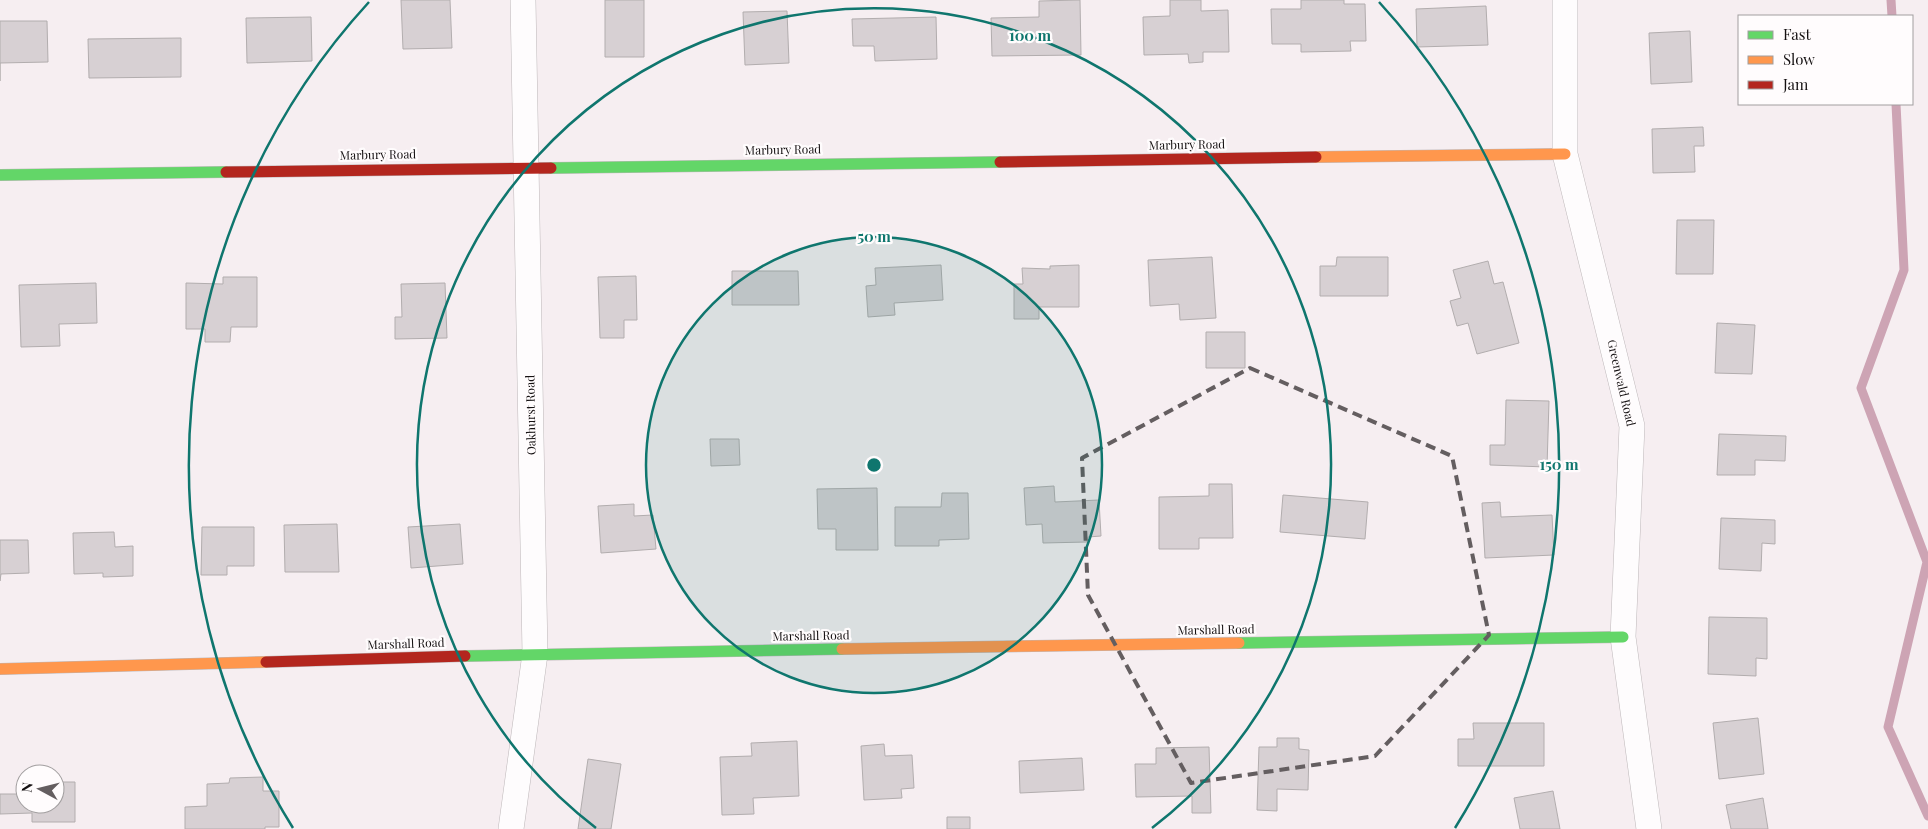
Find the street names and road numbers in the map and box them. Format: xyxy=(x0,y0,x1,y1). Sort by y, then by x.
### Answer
street label: Marbury Road xyxy=(1149,135,1225,153)
street label: Marbury Road xyxy=(745,140,821,158)
street label: Marbury Road xyxy=(340,145,416,163)
street label: Greenwald Road xyxy=(1604,338,1640,428)
street label: Oakhurst Road xyxy=(521,375,539,455)
street label: Marshall Road xyxy=(1177,620,1255,638)
street label: Marshall Road xyxy=(772,626,850,644)
street label: Marshall Road xyxy=(367,634,445,652)

